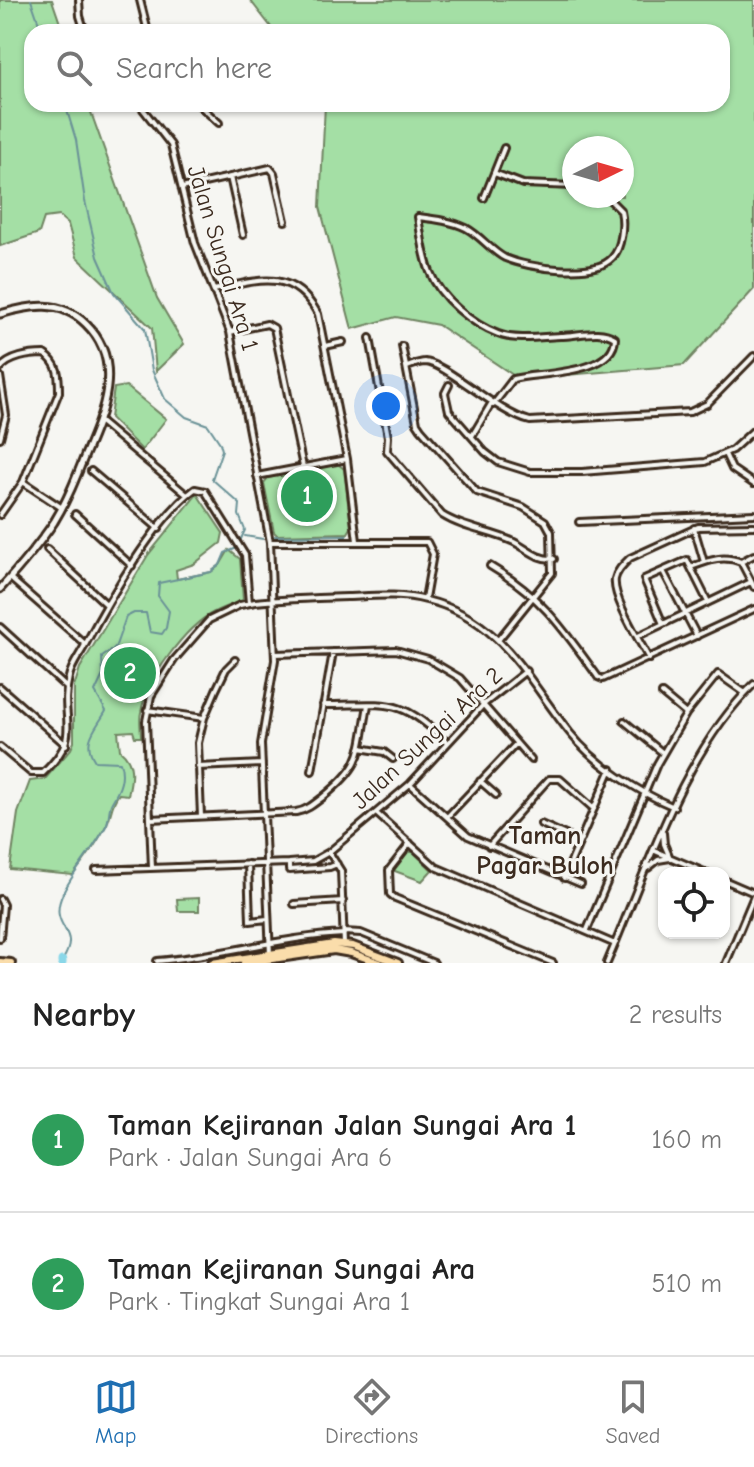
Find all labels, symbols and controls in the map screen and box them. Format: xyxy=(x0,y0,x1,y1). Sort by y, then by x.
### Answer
search box xyxy=(24,24,730,112)
icon: search xyxy=(52,46,96,90)
text: Search here xyxy=(116,51,272,86)
north arrow xyxy=(562,136,634,208)
street label: Jalan Sungai Ara 1 xyxy=(181,162,265,354)
your location xyxy=(366,386,406,426)
pin: 1 xyxy=(281,466,333,526)
pin: 2 xyxy=(104,643,156,703)
street label: Jalan Sungai Ara 2 xyxy=(346,661,508,815)
district label: Taman Pagar Buloh xyxy=(476,821,614,881)
map controls xyxy=(658,867,730,939)
button: locate xyxy=(658,867,730,939)
text: Nearby xyxy=(32,995,135,1035)
text: 2 results xyxy=(629,1000,722,1030)
text: Taman Kejiranan Jalan Sungai Ara 1 xyxy=(108,1108,576,1143)
text: 1 xyxy=(53,1125,63,1155)
text: 160 m xyxy=(652,1125,722,1155)
text: Park · Jalan Sungai Ara 6 xyxy=(108,1143,392,1173)
text: Taman Kejiranan Sungai Ara xyxy=(108,1252,475,1287)
text: 2 xyxy=(52,1269,64,1299)
text: 510 m xyxy=(652,1269,722,1299)
text: Park · Tingkat Sungai Ara 1 xyxy=(108,1287,410,1317)
tab: Map xyxy=(94,1375,138,1449)
tab: Directions xyxy=(325,1375,418,1449)
tab: Saved xyxy=(605,1375,660,1449)

